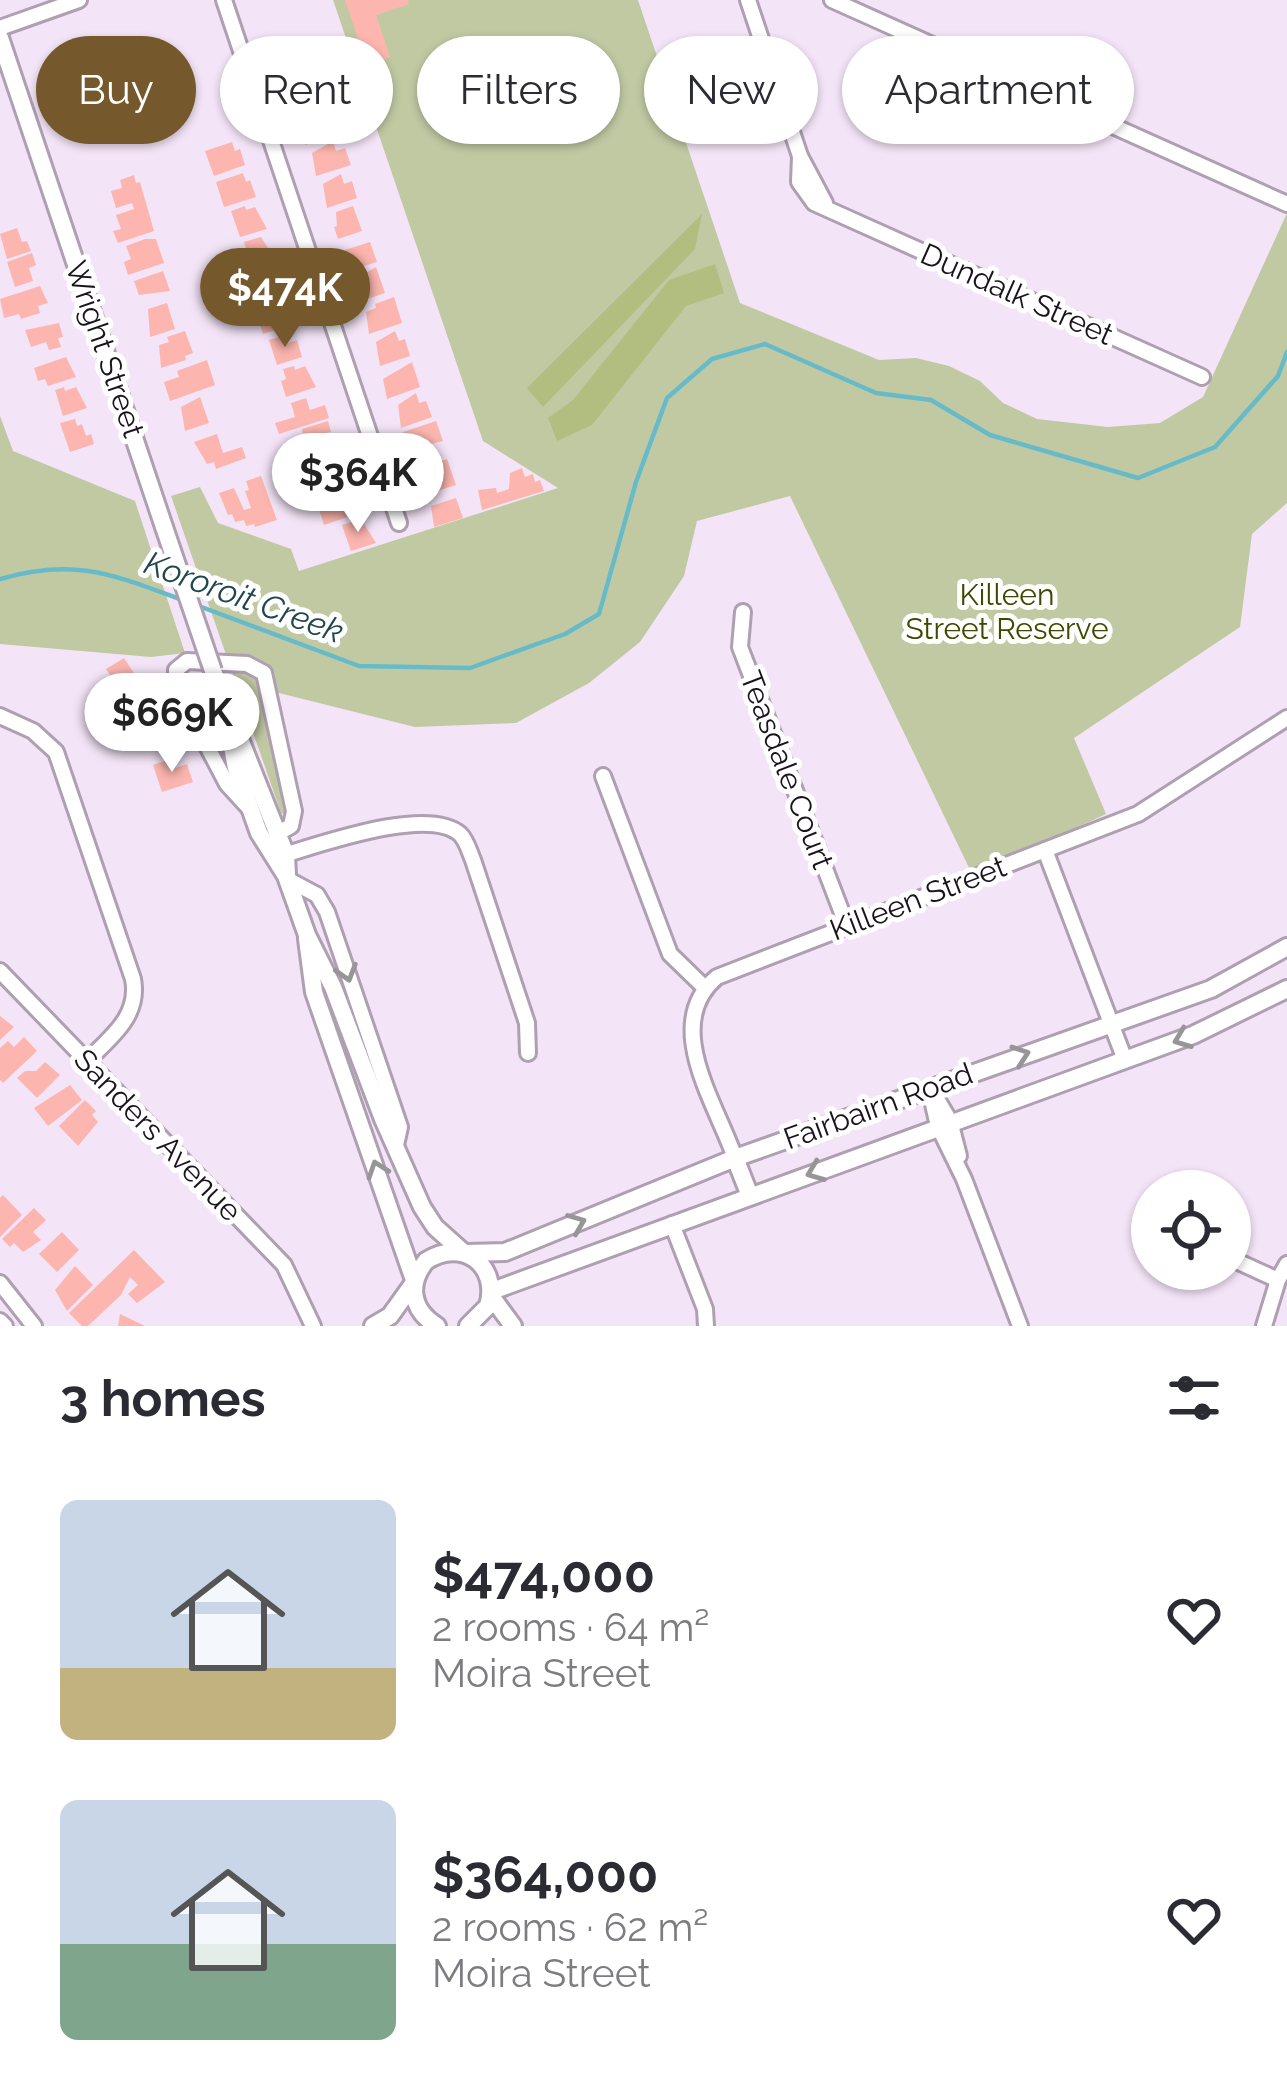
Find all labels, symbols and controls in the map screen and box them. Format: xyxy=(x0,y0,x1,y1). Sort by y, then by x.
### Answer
chip: Buy xyxy=(36,36,196,144)
chip: Rent xyxy=(220,36,393,144)
chip: Filters xyxy=(417,36,620,144)
chip: New xyxy=(644,36,818,144)
chip: Apartment xyxy=(842,36,1134,144)
street label: Dundalk Street xyxy=(915,236,1119,352)
pin: $474K xyxy=(201,248,369,350)
street label: Wright Street xyxy=(59,256,151,442)
text: $474K xyxy=(227,264,343,310)
pin: $364K xyxy=(274,433,442,535)
text: $364K xyxy=(299,449,417,495)
water label: Kororoit Creek xyxy=(139,543,349,651)
park label: Killeen Street Reserve xyxy=(905,577,1109,646)
street label: Teasdale Court xyxy=(733,666,841,874)
pin: $669K xyxy=(88,673,256,775)
text: $669K xyxy=(111,689,233,735)
street label: Killeen Street xyxy=(825,848,1011,948)
one-way arrow xyxy=(333,961,358,982)
one-way arrow xyxy=(1172,1025,1193,1050)
street label: Sanders Avenue xyxy=(67,1042,249,1228)
one-way arrow xyxy=(1010,1045,1031,1070)
street label: Fairbairn Road xyxy=(779,1056,977,1156)
one-way arrow xyxy=(805,1157,826,1182)
one-way arrow xyxy=(367,1160,391,1181)
map controls xyxy=(1131,1170,1251,1290)
button: locate xyxy=(1131,1170,1251,1290)
one-way arrow xyxy=(566,1212,587,1237)
icon: filters xyxy=(1161,1365,1227,1431)
text: 3 homes xyxy=(60,1368,266,1428)
text: $474,000 xyxy=(432,1544,655,1604)
icon: home xyxy=(156,1548,300,1692)
icon: heart xyxy=(1161,1587,1227,1653)
text: 2 rooms · 64 m² xyxy=(432,1604,709,1650)
text: Moira Street xyxy=(432,1650,651,1696)
text: $364,000 xyxy=(432,1844,658,1904)
icon: home xyxy=(156,1848,300,1992)
icon: heart xyxy=(1161,1887,1227,1953)
text: 2 rooms · 62 m² xyxy=(432,1904,708,1950)
text: Moira Street xyxy=(432,1950,651,1996)

